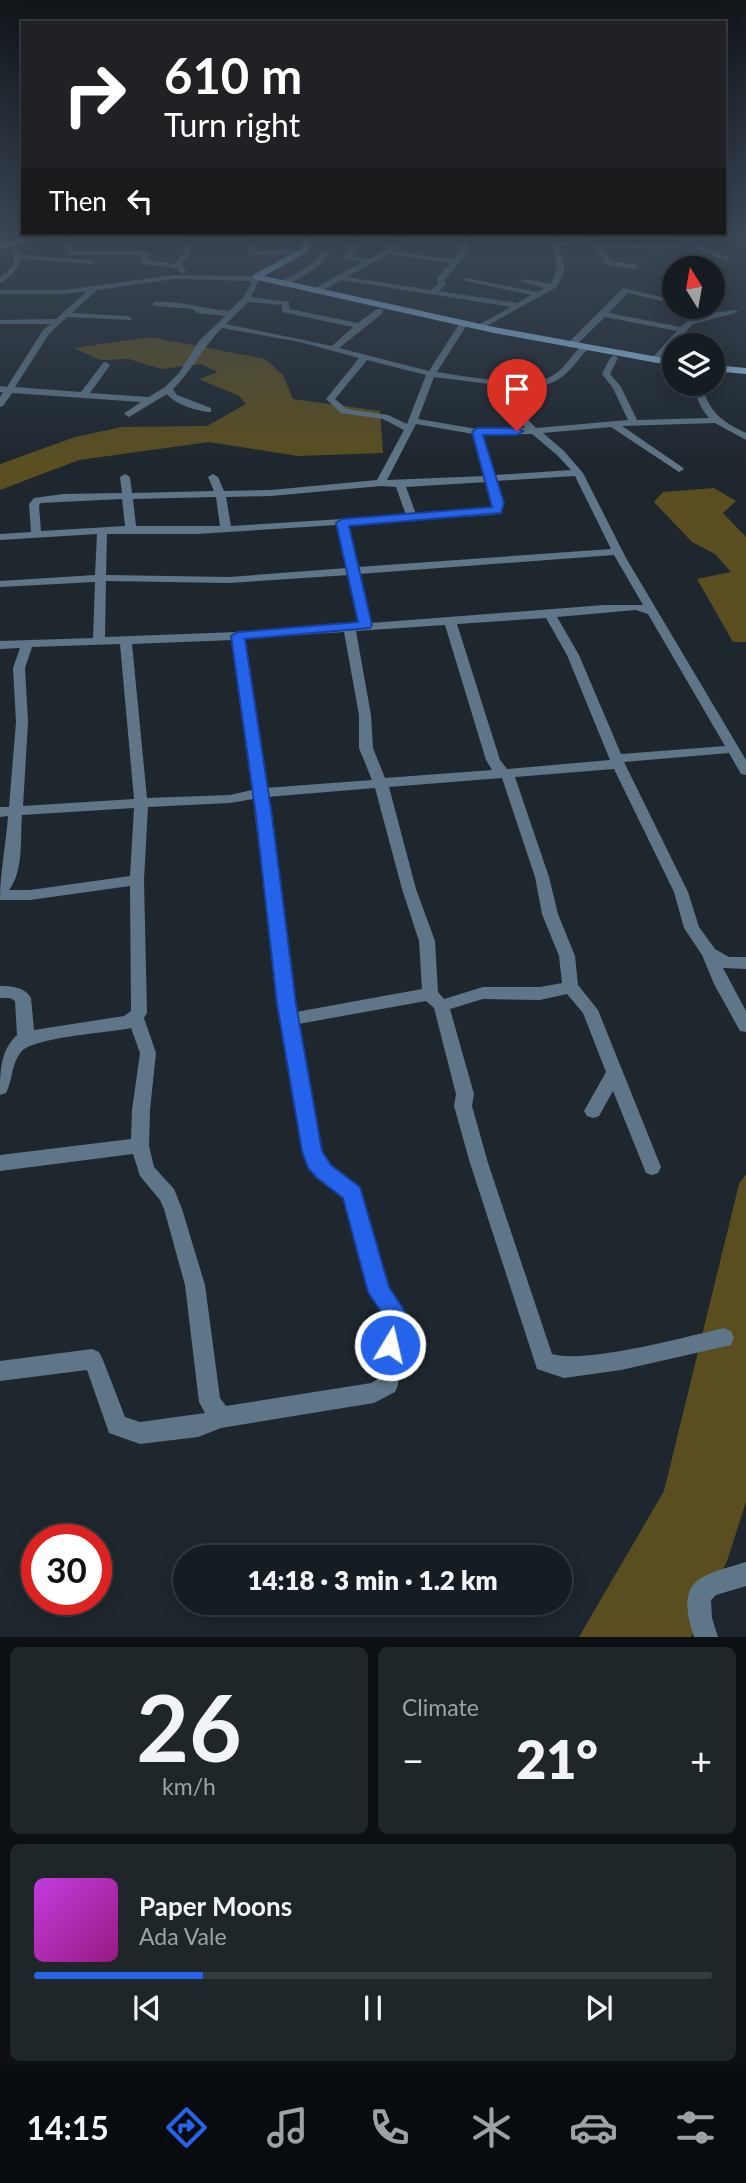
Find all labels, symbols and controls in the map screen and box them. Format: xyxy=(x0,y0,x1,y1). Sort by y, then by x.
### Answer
text: 610 m xyxy=(164,46,302,104)
icon: right xyxy=(49,49,140,140)
text: Turn right xyxy=(164,105,300,144)
icon: left xyxy=(121,182,159,220)
text: Then xyxy=(49,185,107,217)
north arrow xyxy=(662,256,724,318)
map controls xyxy=(662,256,725,396)
button: layers xyxy=(662,333,725,396)
pin xyxy=(487,359,547,431)
icon: arrive xyxy=(498,370,536,408)
position arrow xyxy=(353,1308,427,1382)
speed limit sign: 30 xyxy=(21,1524,112,1615)
text: 14:18 · 3 min · 1.2 km xyxy=(247,1564,498,1596)
text: 26 xyxy=(136,1672,242,1781)
text: Climate xyxy=(402,1693,479,1721)
text: 21° xyxy=(516,1728,598,1790)
text: − xyxy=(402,1737,424,1783)
text: + xyxy=(690,1737,712,1783)
text: km/h xyxy=(162,1772,216,1800)
text: Paper Moons xyxy=(139,1890,292,1922)
text: Ada Vale xyxy=(139,1922,227,1950)
icon: previous xyxy=(128,1989,166,2027)
icon: pause xyxy=(354,1989,392,2027)
icon: next xyxy=(580,1989,618,2027)
icon: directions xyxy=(162,2103,211,2152)
icon: music xyxy=(263,2103,312,2152)
icon: phone xyxy=(365,2103,414,2152)
icon: climate xyxy=(467,2103,516,2152)
icon: car xyxy=(569,2103,618,2152)
icon: filters xyxy=(671,2103,720,2152)
text: 14:15 xyxy=(26,2108,109,2147)

